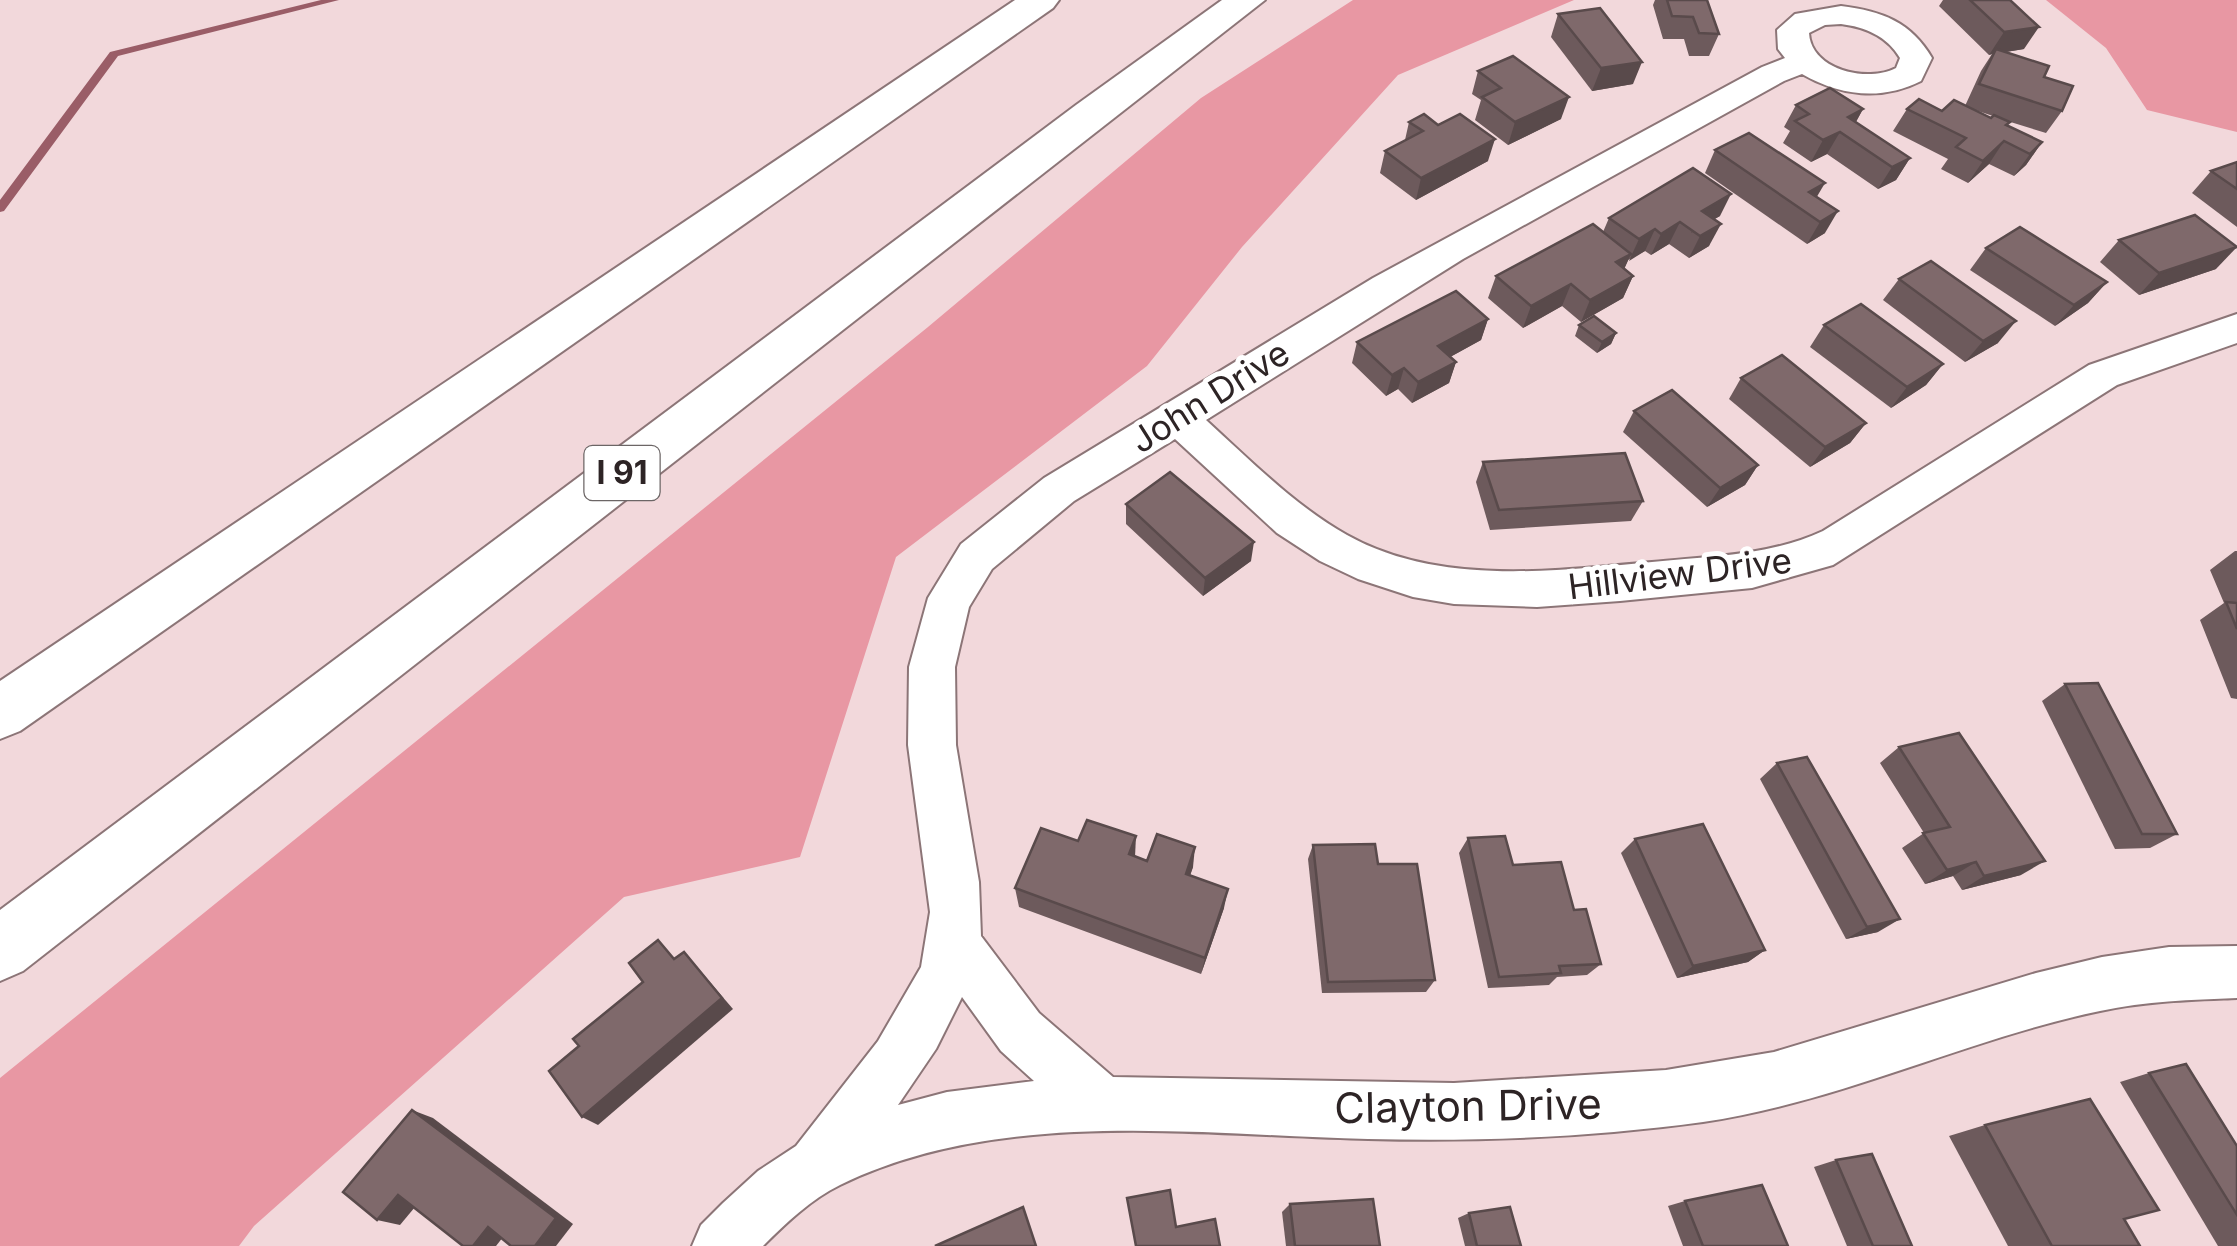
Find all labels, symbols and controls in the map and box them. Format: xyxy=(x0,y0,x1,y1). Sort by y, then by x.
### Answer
street label: John Drive xyxy=(1122,331,1297,461)
road number: I 91 xyxy=(584,446,660,500)
street label: Hillview Drive xyxy=(1566,538,1794,608)
street label: Clayton Drive xyxy=(1334,1078,1602,1133)

